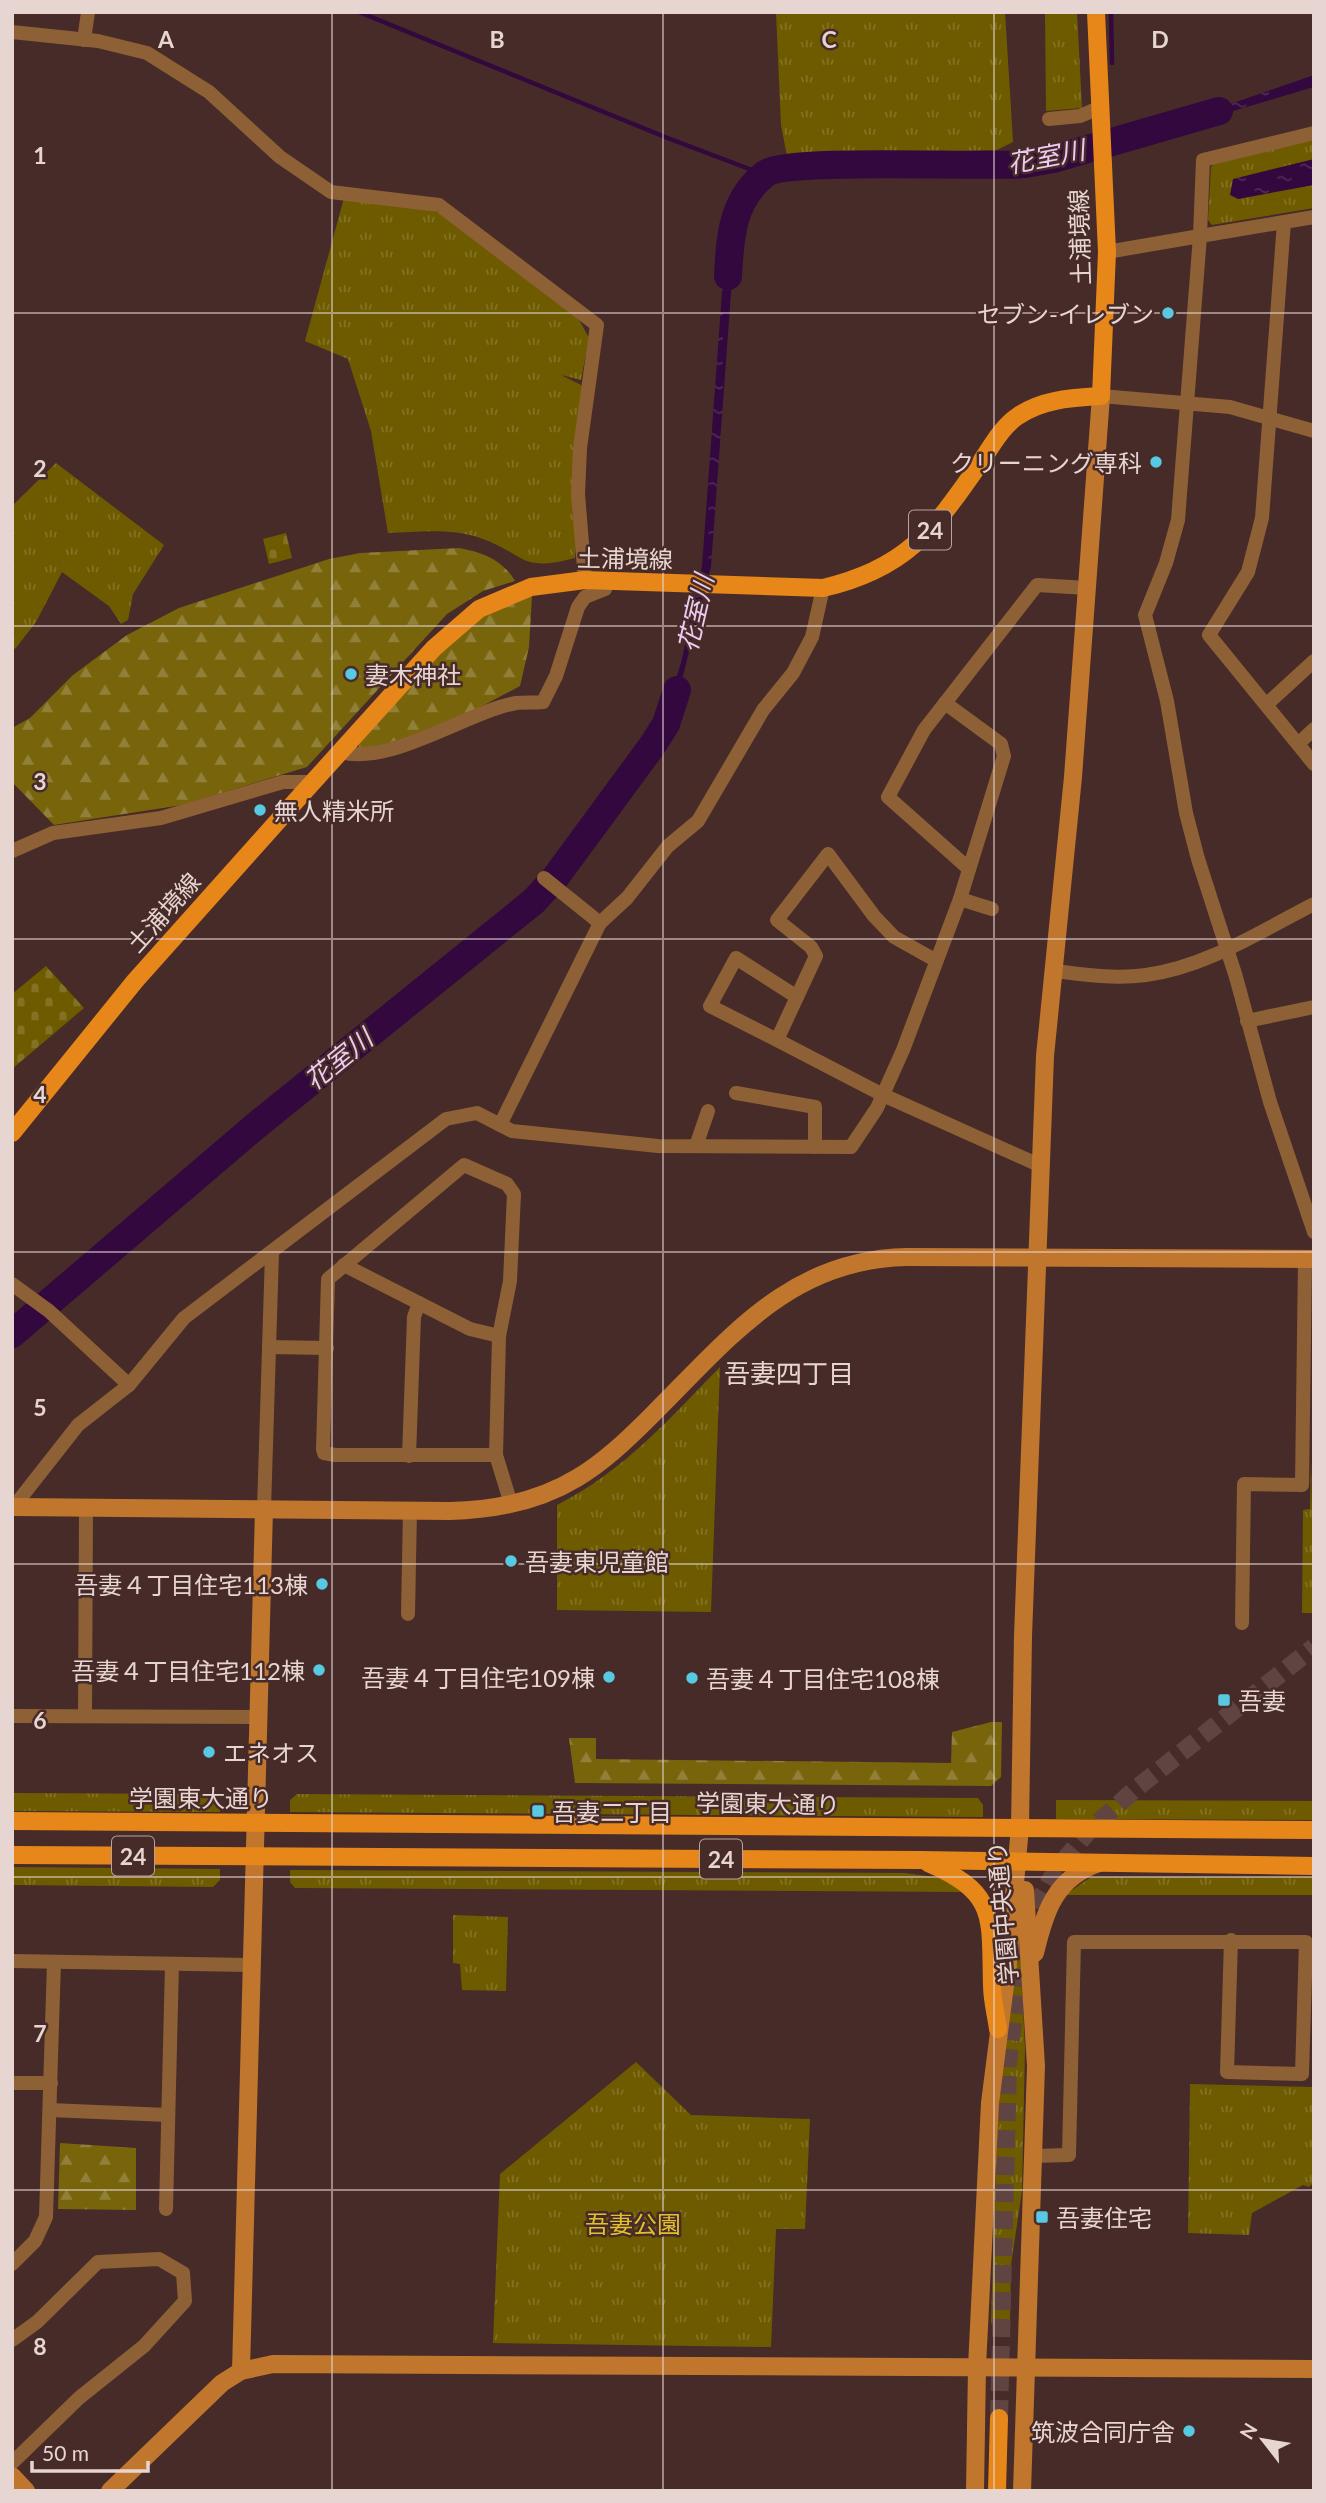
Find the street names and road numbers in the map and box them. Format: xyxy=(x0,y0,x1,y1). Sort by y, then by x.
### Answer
street label: 土浦境線 xyxy=(1063,189,1095,285)
road number: 24 xyxy=(909,510,951,550)
street label: 土浦境線 xyxy=(577,543,673,573)
street label: 土浦境線 xyxy=(120,867,206,957)
street label: 学園東大通り xyxy=(129,1783,273,1812)
street label: 学園東大通り xyxy=(696,1787,840,1819)
road number: 24 xyxy=(112,1837,154,1876)
road number: 24 xyxy=(700,1840,742,1878)
street label: 学園中央通り xyxy=(981,1840,1023,1986)

